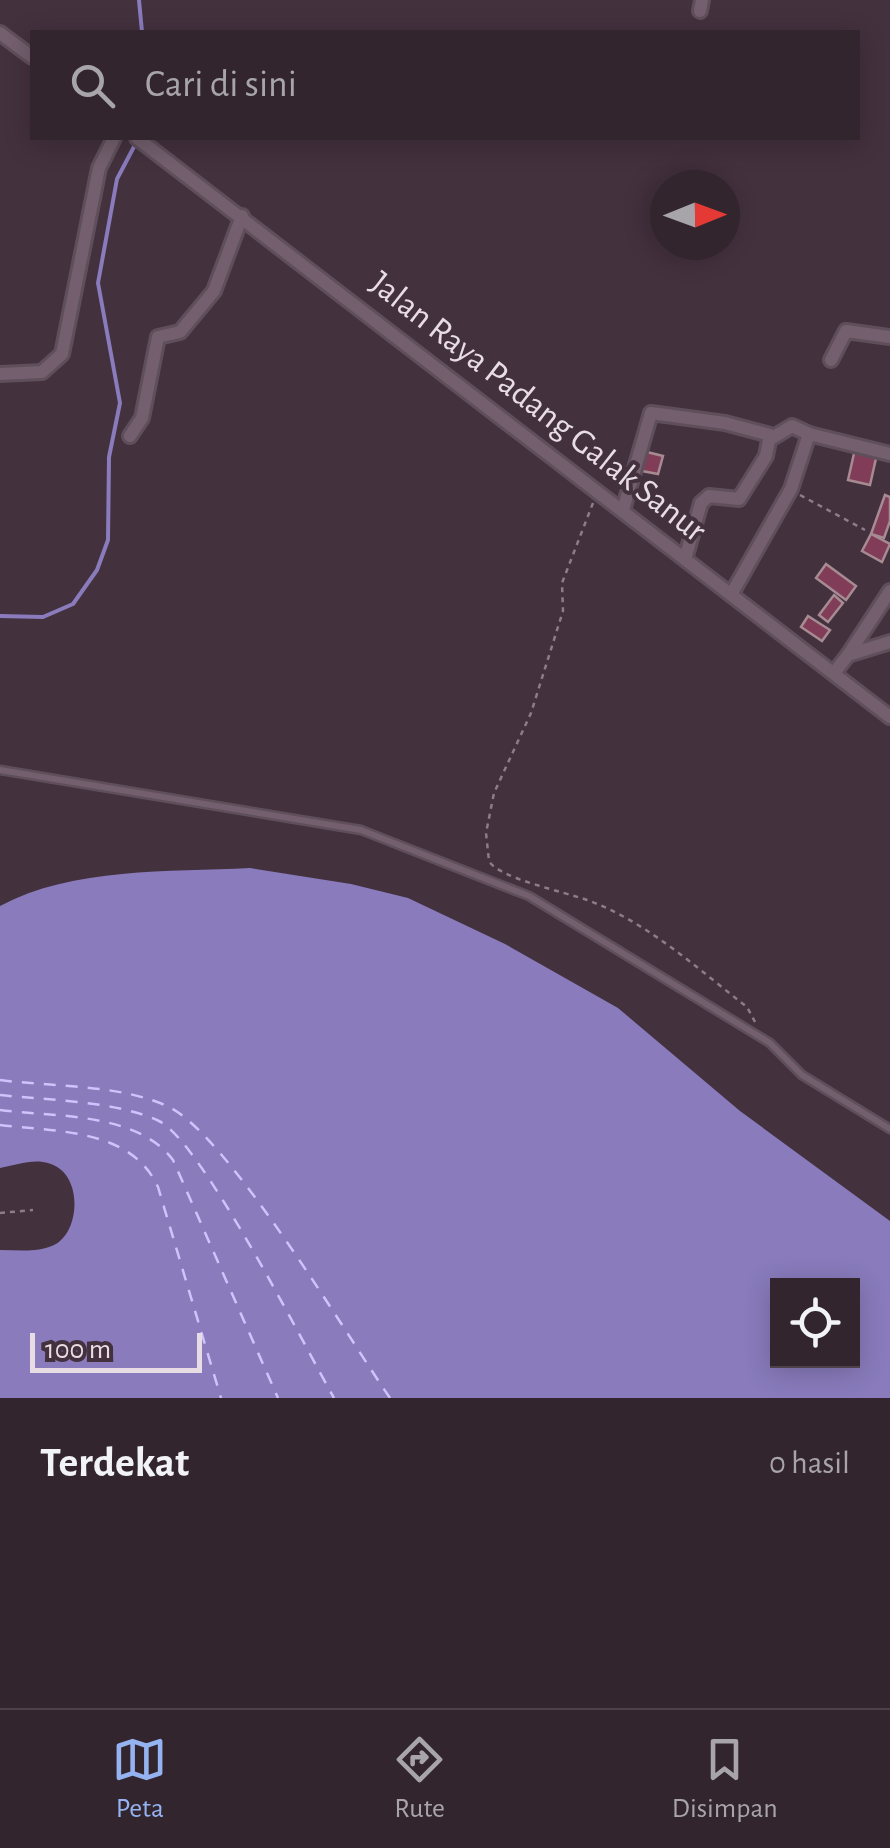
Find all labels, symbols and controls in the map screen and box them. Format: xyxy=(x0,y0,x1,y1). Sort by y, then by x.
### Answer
search box xyxy=(30,30,860,140)
icon: search xyxy=(65,58,120,113)
text: Cari di sini xyxy=(145,66,297,104)
north arrow xyxy=(650,170,740,260)
street label: Jalan Raya Padang Galak Sanur xyxy=(364,265,713,549)
map controls xyxy=(770,1278,860,1368)
button: locate xyxy=(770,1278,860,1368)
scale bar xyxy=(30,1328,202,1372)
text: 100 m xyxy=(45,1336,111,1364)
text: Terdekat xyxy=(40,1442,189,1484)
text: 0 hasil xyxy=(769,1447,850,1479)
tab: Peta xyxy=(112,1732,167,1826)
tab: Rute xyxy=(392,1732,447,1826)
tab: Disimpan xyxy=(672,1732,778,1826)

